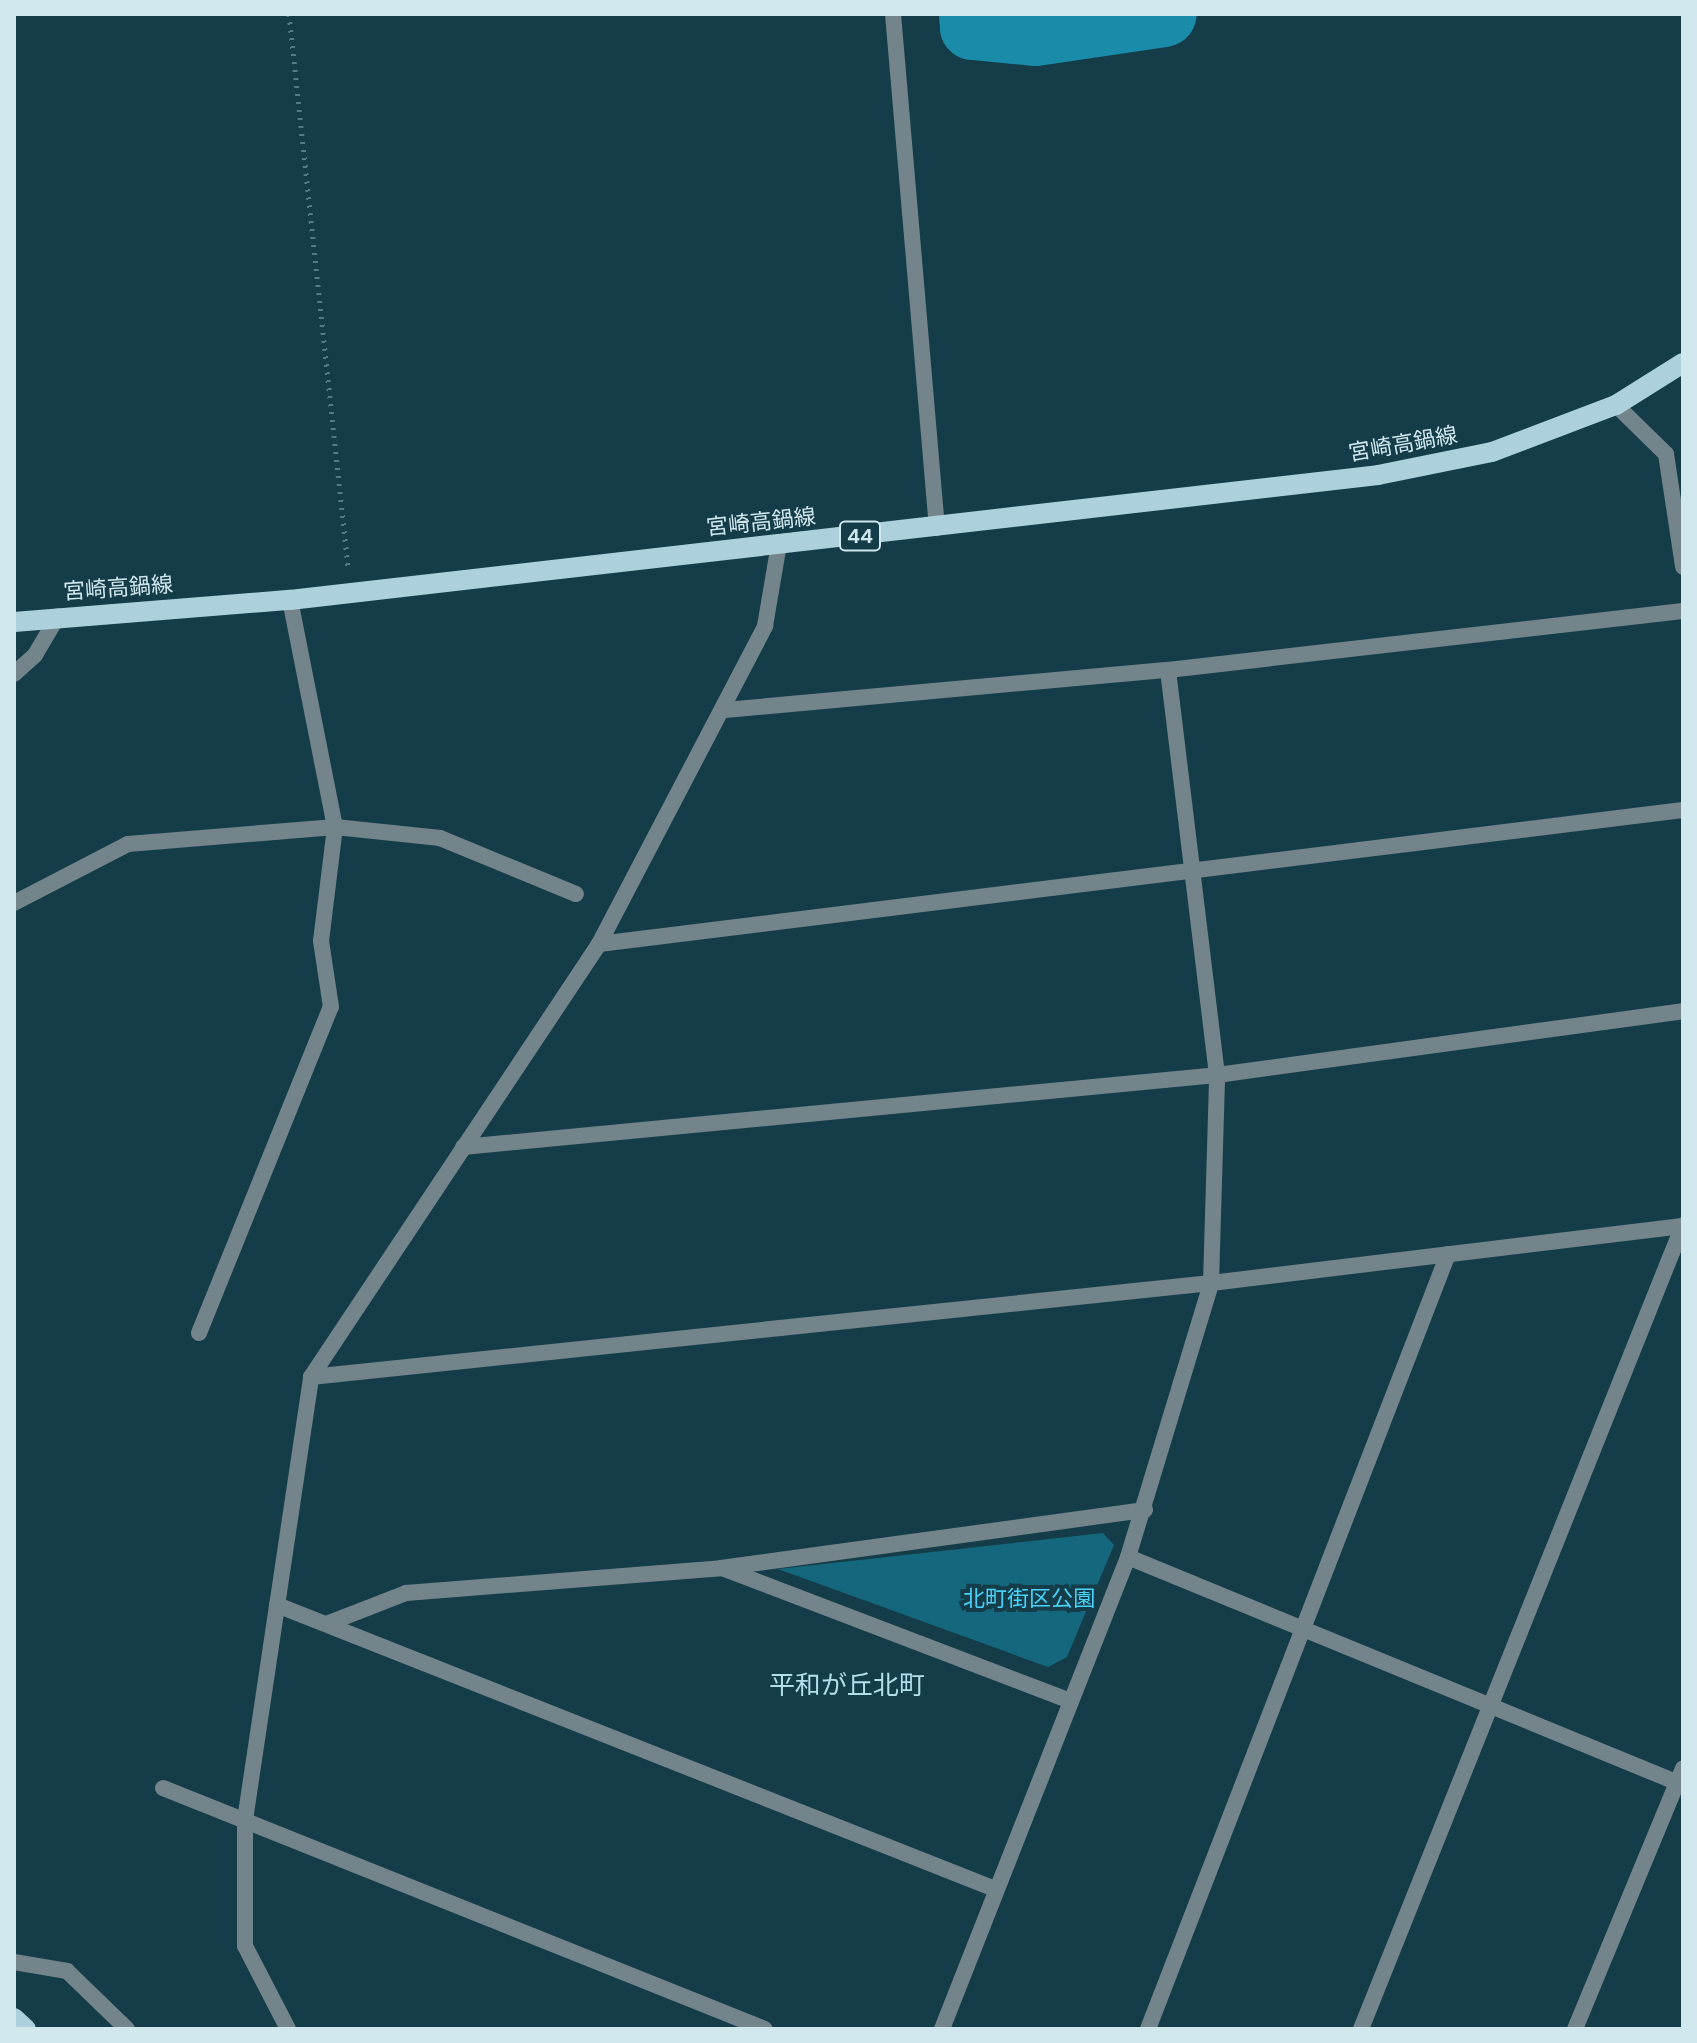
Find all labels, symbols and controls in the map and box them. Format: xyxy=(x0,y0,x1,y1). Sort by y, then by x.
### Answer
street label: 宮崎高鍋線 xyxy=(1347,421,1459,467)
street label: 宮崎高鍋線 xyxy=(705,503,817,541)
road number: 44 xyxy=(838,520,882,552)
street label: 宮崎高鍋線 xyxy=(62,571,174,605)
park label: 北町街区公園 xyxy=(963,1586,1095,1612)
district label: 平和が丘北町 xyxy=(769,1670,925,1702)

